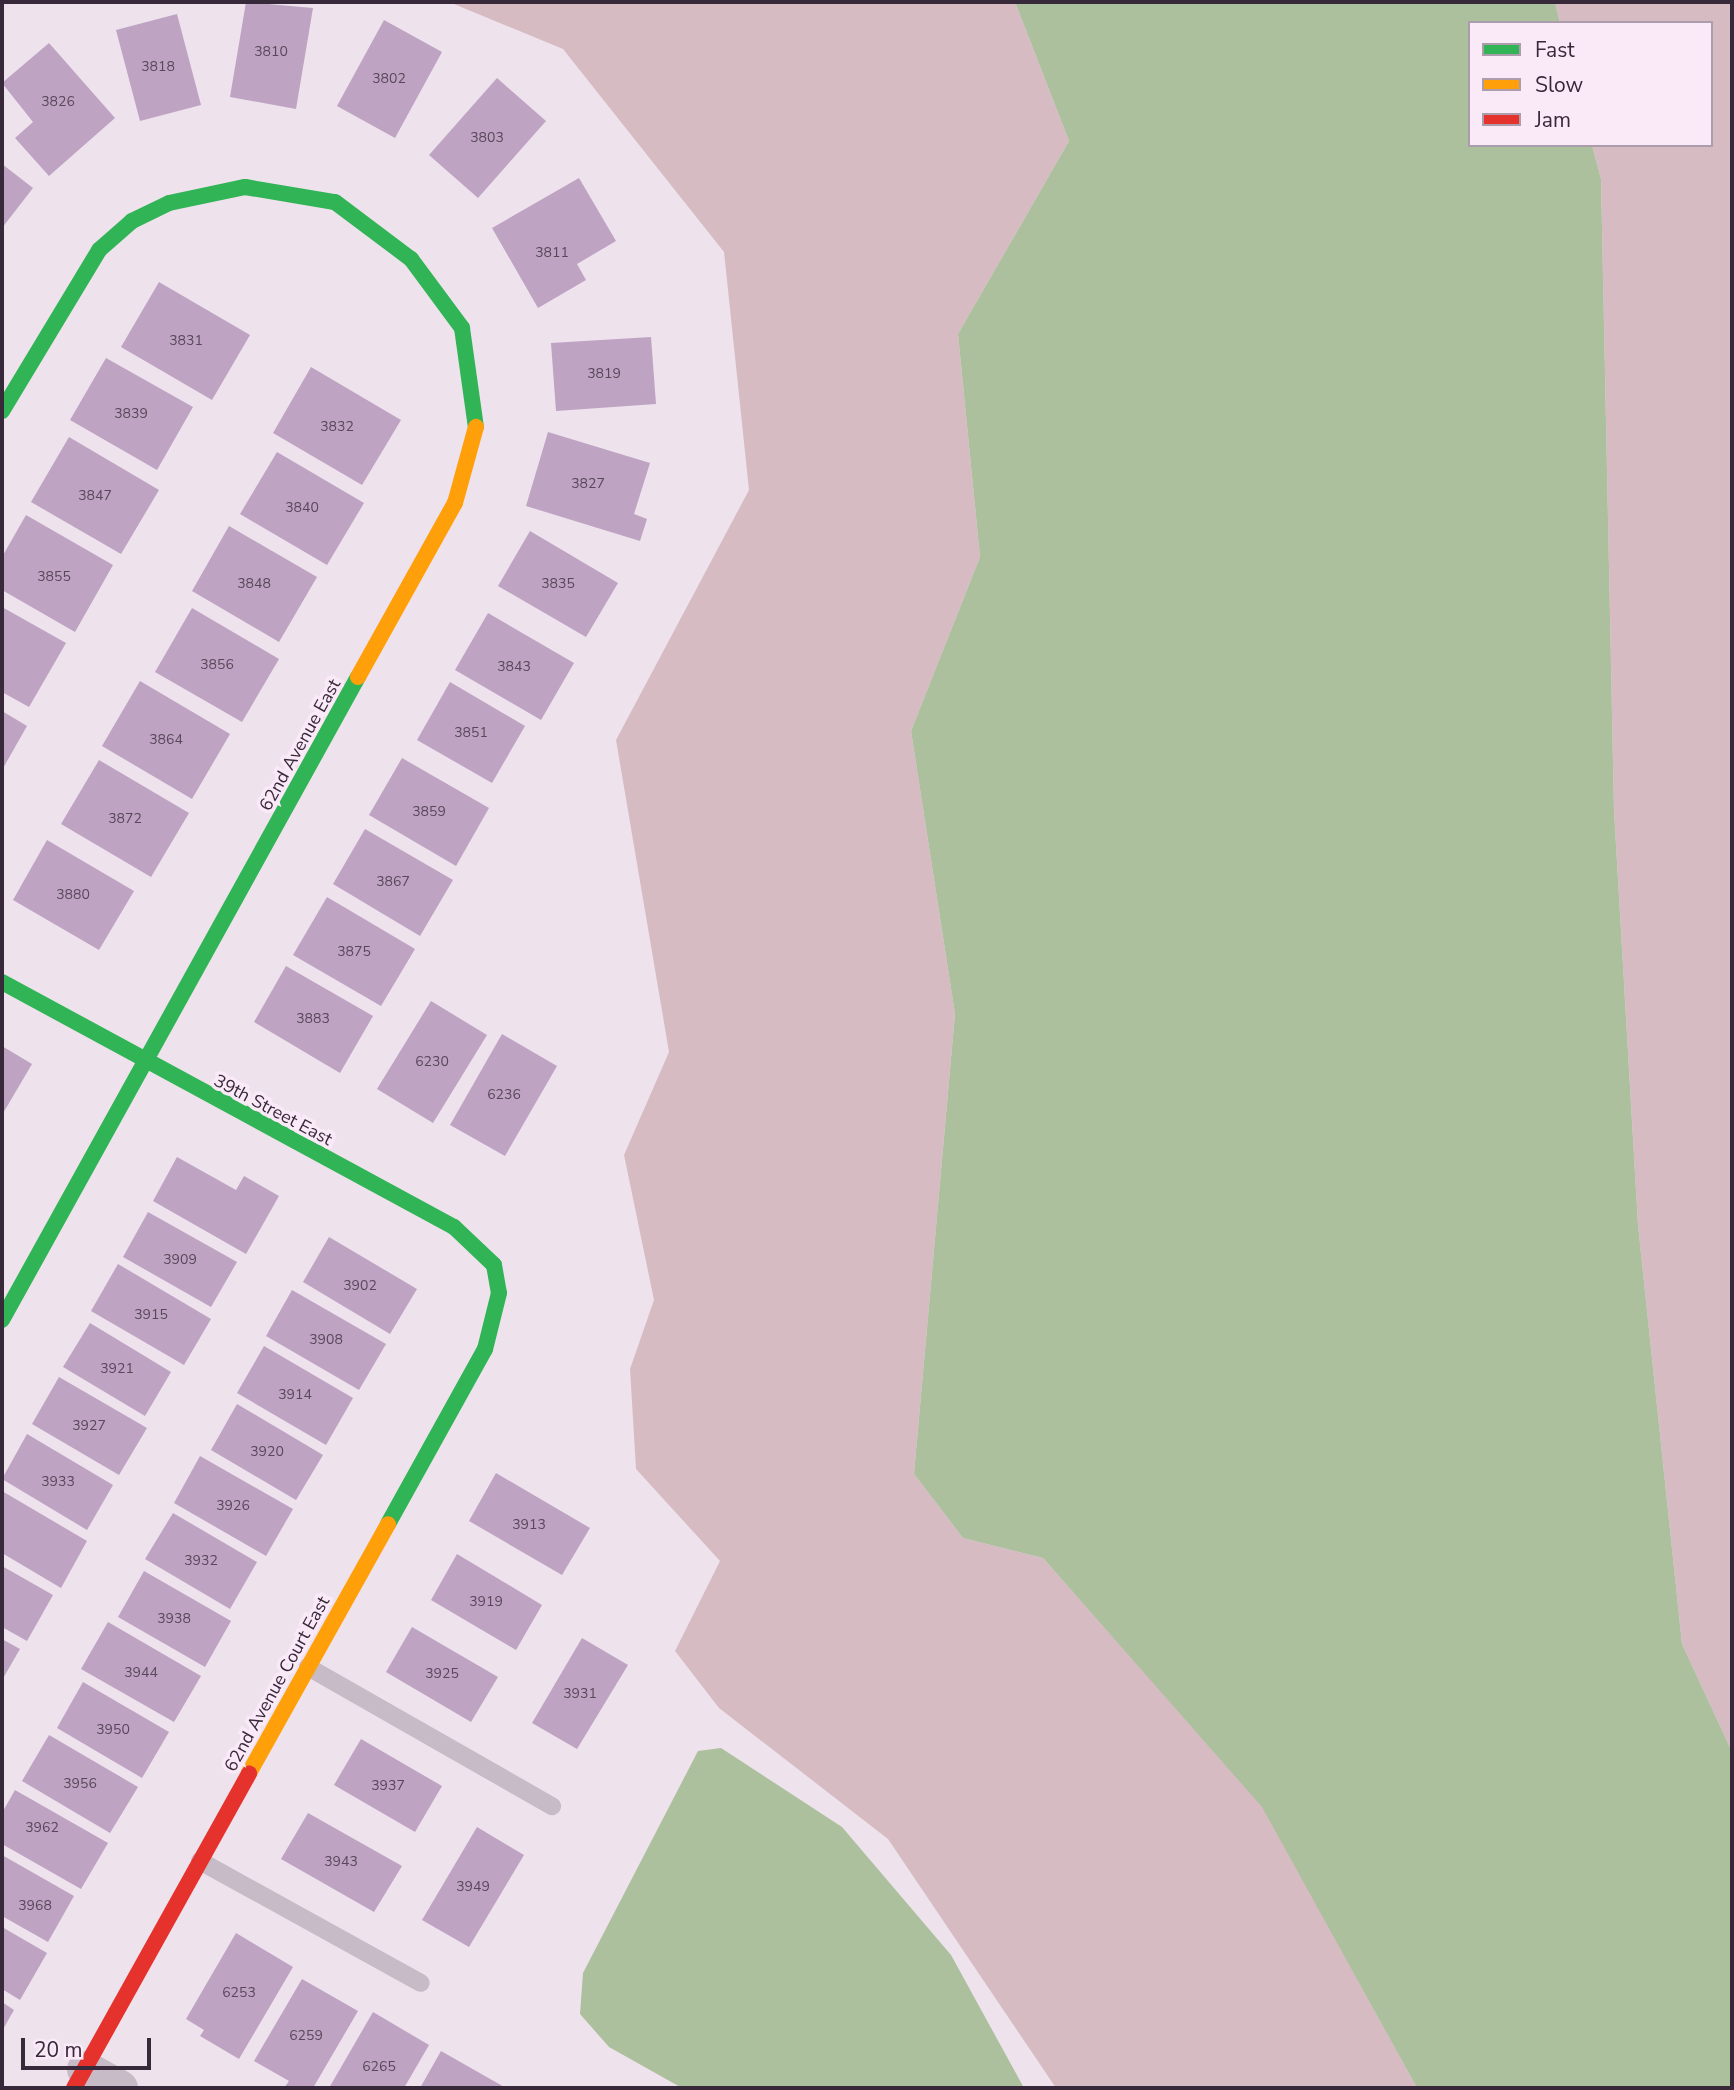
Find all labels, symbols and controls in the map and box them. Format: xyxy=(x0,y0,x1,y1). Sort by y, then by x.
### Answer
legend xyxy=(1468,21,1713,147)
text: Fast xyxy=(1535,36,1575,64)
house number: 3810 xyxy=(254,44,288,60)
house number: 3818 xyxy=(141,59,175,75)
house number: 3802 xyxy=(372,71,406,87)
text: Slow xyxy=(1535,71,1583,99)
house number: 3826 xyxy=(41,94,75,110)
text: Jam xyxy=(1535,106,1571,134)
house number: 3803 xyxy=(470,130,504,146)
house number: 3811 xyxy=(535,245,569,261)
house number: 3831 xyxy=(169,333,203,349)
house number: 3819 xyxy=(587,366,621,382)
house number: 3839 xyxy=(114,406,148,422)
house number: 3832 xyxy=(320,419,354,435)
house number: 3827 xyxy=(571,476,605,492)
house number: 3847 xyxy=(78,488,112,504)
house number: 3840 xyxy=(285,500,319,516)
house number: 3855 xyxy=(37,569,71,585)
house number: 3848 xyxy=(237,576,271,592)
house number: 3835 xyxy=(541,576,575,592)
house number: 3856 xyxy=(200,657,234,673)
house number: 3843 xyxy=(497,659,531,675)
street label: 62nd Avenue East xyxy=(255,675,345,815)
house number: 3851 xyxy=(454,725,488,741)
house number: 3864 xyxy=(149,732,183,748)
house number: 3859 xyxy=(412,804,446,820)
house number: 3872 xyxy=(108,811,142,827)
house number: 3867 xyxy=(376,874,410,890)
house number: 3880 xyxy=(56,887,90,903)
house number: 3875 xyxy=(337,944,371,960)
house number: 3883 xyxy=(296,1011,330,1027)
house number: 6230 xyxy=(415,1054,449,1070)
street label: 39th Street East xyxy=(210,1070,336,1150)
house number: 6236 xyxy=(487,1087,521,1103)
house number: 3909 xyxy=(163,1252,197,1268)
house number: 3902 xyxy=(343,1278,377,1294)
house number: 3915 xyxy=(134,1307,168,1323)
house number: 3908 xyxy=(309,1332,343,1348)
house number: 3921 xyxy=(100,1361,134,1377)
house number: 3914 xyxy=(278,1387,312,1403)
house number: 3927 xyxy=(72,1418,106,1434)
house number: 3920 xyxy=(250,1444,284,1460)
house number: 3933 xyxy=(41,1474,75,1490)
house number: 3926 xyxy=(216,1498,250,1514)
house number: 3913 xyxy=(512,1517,546,1533)
house number: 3932 xyxy=(184,1553,218,1569)
street label: 62nd Avenue Court East xyxy=(220,1593,334,1775)
house number: 3919 xyxy=(469,1594,503,1610)
house number: 3938 xyxy=(157,1611,191,1627)
house number: 3944 xyxy=(124,1665,158,1681)
house number: 3925 xyxy=(425,1666,459,1682)
house number: 3931 xyxy=(563,1686,597,1702)
house number: 3950 xyxy=(96,1722,130,1738)
house number: 3956 xyxy=(63,1776,97,1792)
house number: 3937 xyxy=(371,1778,405,1794)
house number: 3962 xyxy=(25,1820,59,1836)
house number: 3943 xyxy=(324,1854,358,1870)
house number: 3949 xyxy=(456,1879,490,1895)
house number: 3968 xyxy=(18,1898,52,1914)
house number: 6253 xyxy=(222,1985,256,2001)
scale bar xyxy=(24,2024,154,2068)
house number: 6259 xyxy=(289,2028,323,2044)
text: 20 m xyxy=(34,2036,83,2064)
house number: 6265 xyxy=(362,2059,396,2075)

